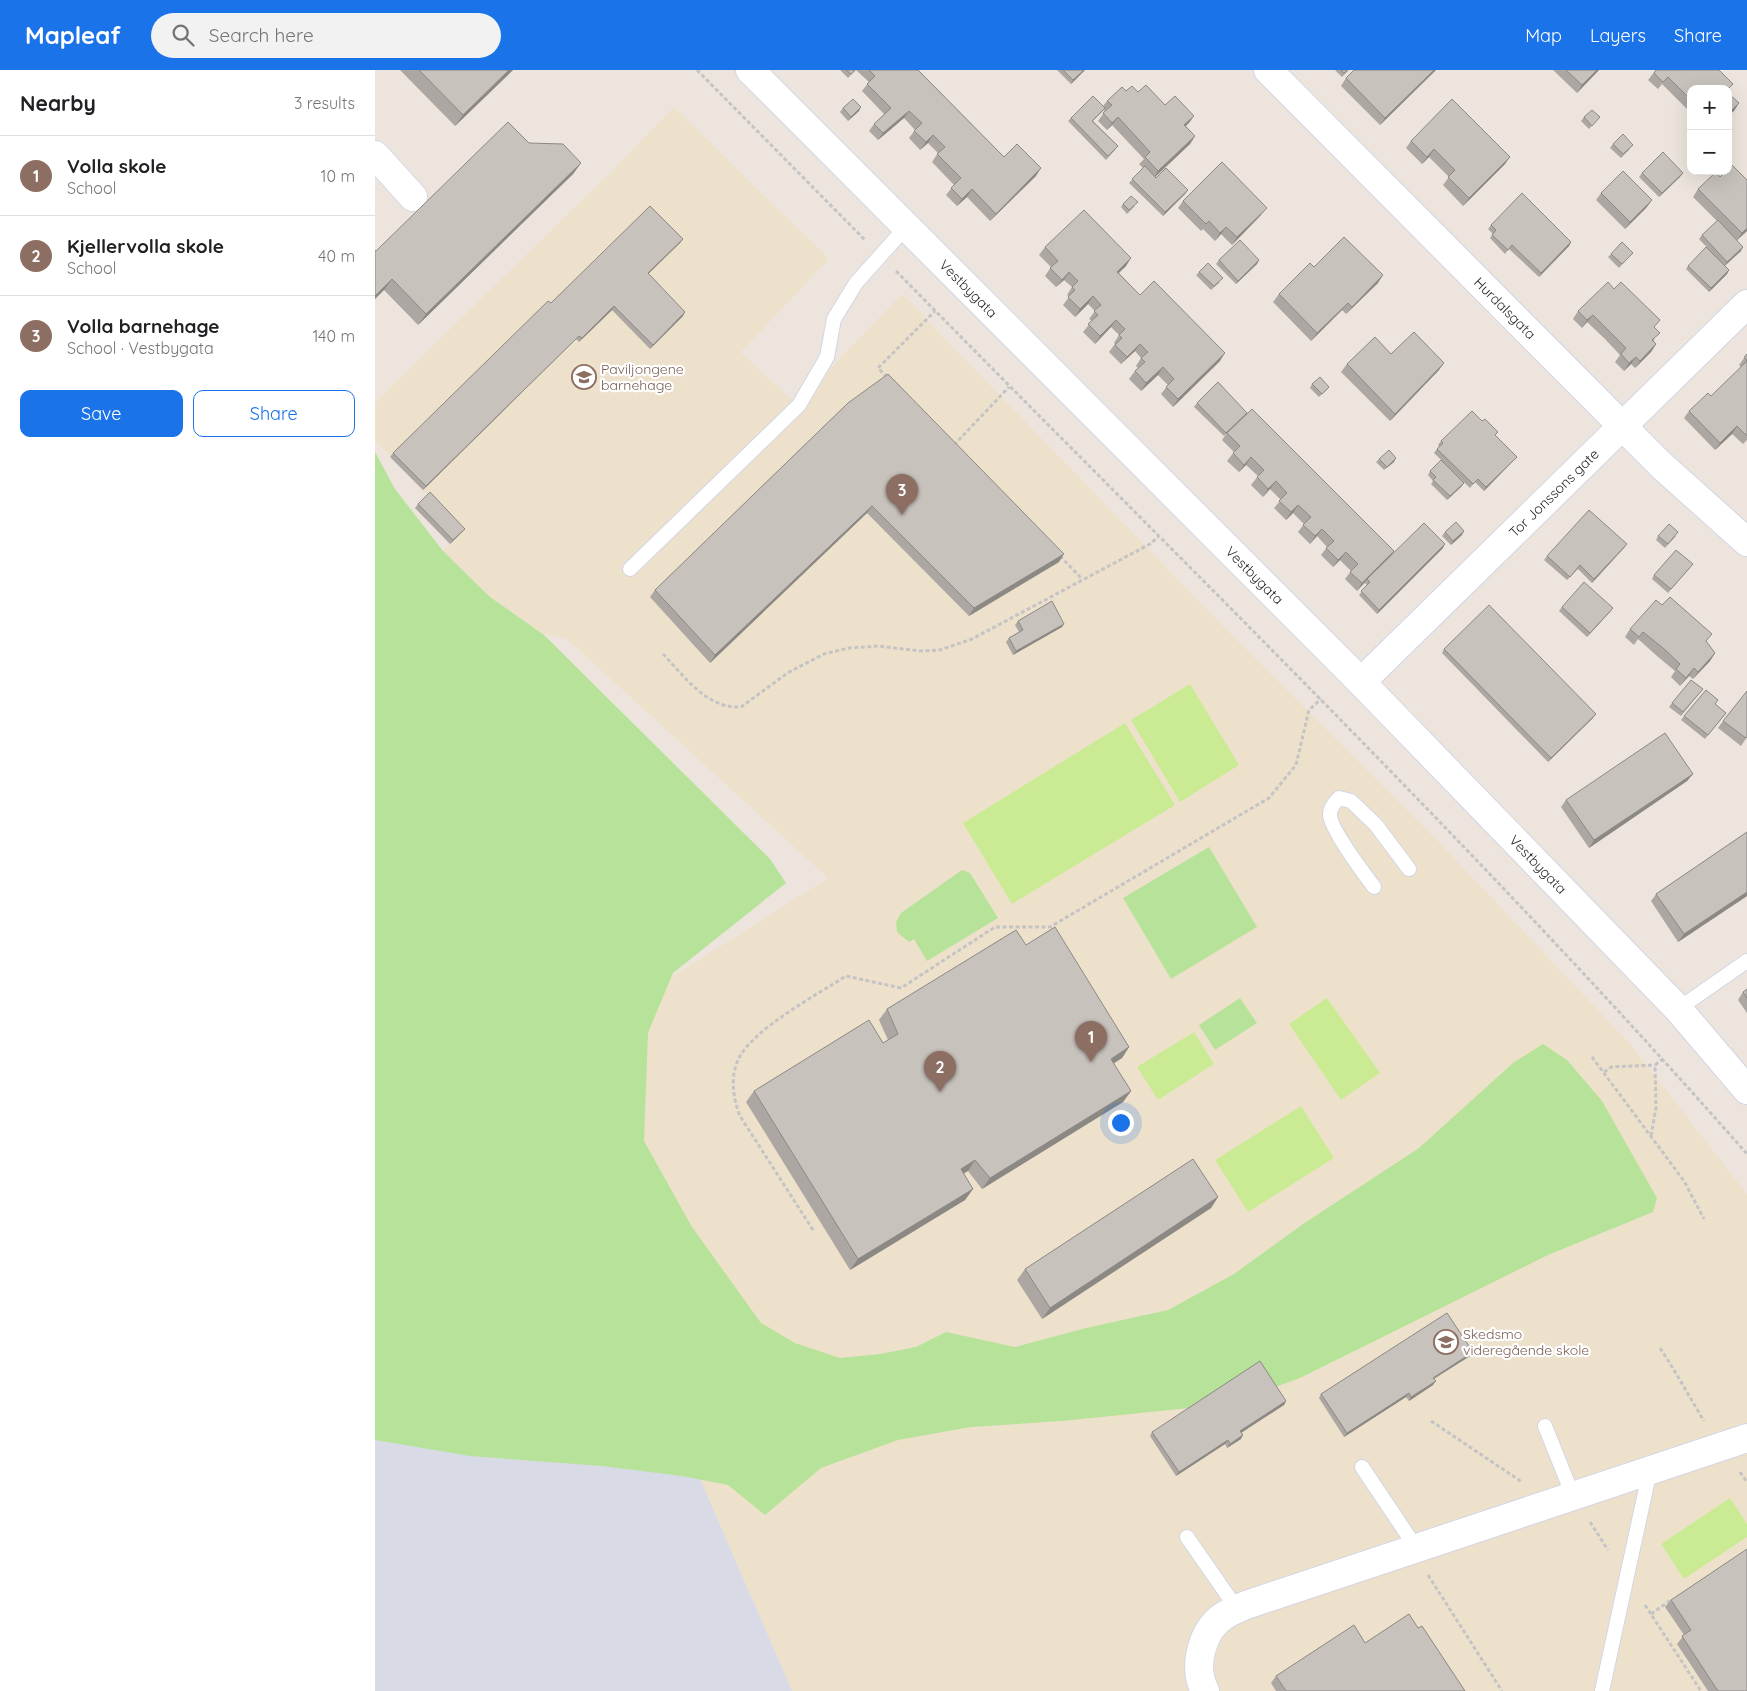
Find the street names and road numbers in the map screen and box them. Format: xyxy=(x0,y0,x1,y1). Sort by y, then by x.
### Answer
street label: Vestbygata xyxy=(935,256,1001,322)
street label: Hurdalsgata xyxy=(1470,273,1540,343)
street label: Tor Jonssons gate xyxy=(1505,445,1603,541)
street label: Vestbygata xyxy=(1222,542,1287,608)
street label: Vestbygata xyxy=(1505,831,1570,898)

